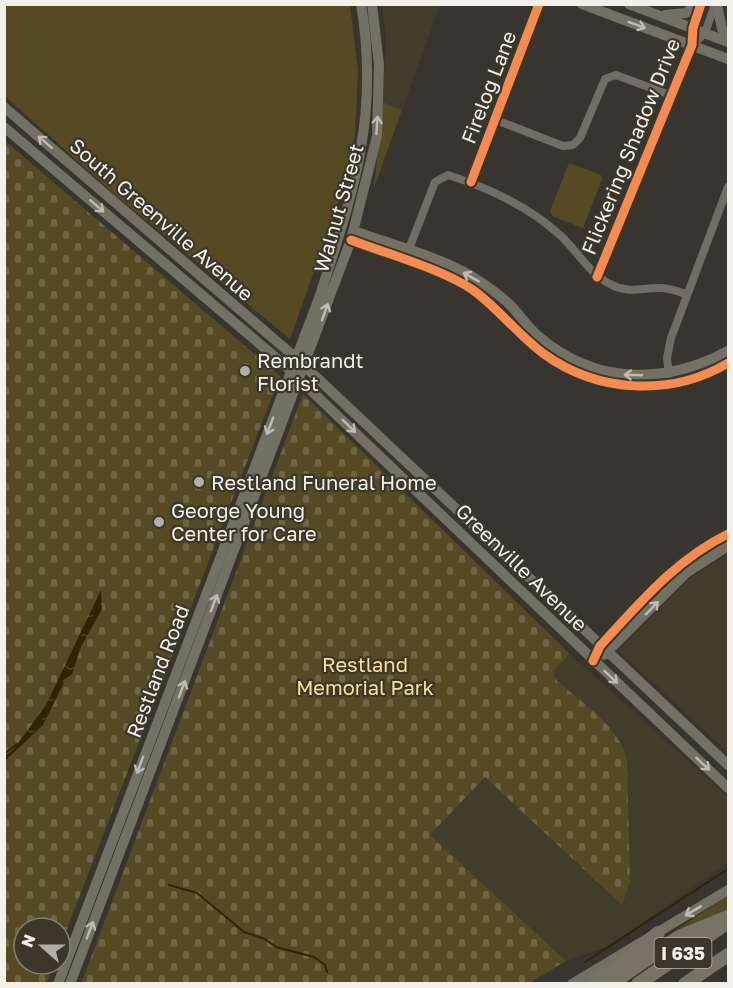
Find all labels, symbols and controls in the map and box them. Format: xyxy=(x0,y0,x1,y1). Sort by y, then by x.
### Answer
one-way arrow xyxy=(627,20,646,31)
street label: Firelog Lane xyxy=(456,27,520,147)
street label: Flickering Shadow Drive xyxy=(576,34,684,258)
one-way arrow xyxy=(372,115,383,135)
street label: South Greenville Avenue xyxy=(65,133,259,305)
one-way arrow xyxy=(38,135,53,149)
street label: Walnut Street xyxy=(308,141,368,275)
one-way arrow xyxy=(89,199,104,213)
one-way arrow xyxy=(463,270,480,282)
one-way arrow xyxy=(320,303,331,322)
place label: Rembrandt Florist xyxy=(257,348,364,395)
marker: Rembrandt Florist xyxy=(238,364,252,378)
one-way arrow xyxy=(623,369,643,380)
one-way arrow xyxy=(263,416,274,435)
one-way arrow xyxy=(341,419,356,433)
place label: Restland Funeral Home xyxy=(211,470,437,494)
marker: Restland Funeral Home xyxy=(192,475,206,489)
place label: George Young Center for Care xyxy=(171,498,317,545)
street label: Greenville Avenue xyxy=(451,498,593,636)
marker: George Young Center for Care xyxy=(152,515,166,529)
one-way arrow xyxy=(210,594,221,613)
one-way arrow xyxy=(645,600,659,615)
street label: Restland Road xyxy=(121,601,193,741)
park label: Restland Memorial Park xyxy=(296,652,434,699)
one-way arrow xyxy=(603,670,618,684)
one-way arrow xyxy=(177,680,188,699)
one-way arrow xyxy=(134,755,145,774)
one-way arrow xyxy=(695,757,710,771)
one-way arrow xyxy=(685,906,702,918)
north arrow xyxy=(12,916,72,976)
one-way arrow xyxy=(85,921,96,940)
text: N xyxy=(16,931,40,950)
road number: I 635 xyxy=(654,938,712,968)

